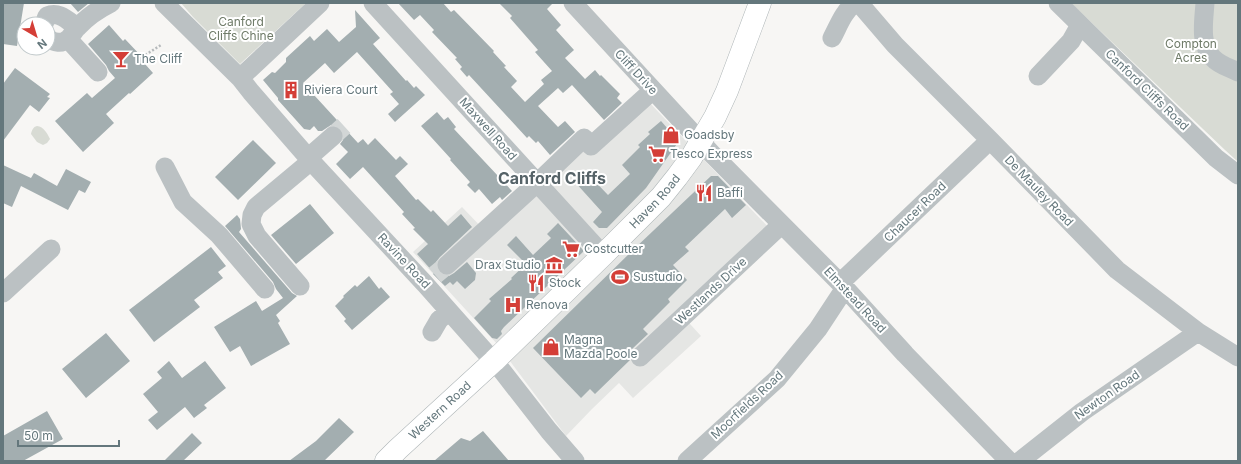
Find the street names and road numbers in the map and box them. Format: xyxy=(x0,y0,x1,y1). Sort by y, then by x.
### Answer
street label: Cliff Drive xyxy=(612,46,661,97)
street label: Canford Cliffs Road xyxy=(1102,46,1192,133)
street label: Maxwell Road xyxy=(456,94,520,163)
street label: De Mauley Road xyxy=(1002,152,1077,229)
street label: Haven Road xyxy=(626,171,683,231)
street label: Chaucer Road xyxy=(881,178,949,245)
street label: Ravine Road xyxy=(375,230,434,291)
street label: Westlands Drive xyxy=(672,254,749,328)
street label: Elmstead Road xyxy=(821,264,890,336)
street label: Moorfields Road xyxy=(707,367,786,442)
street label: Newton Road xyxy=(1071,367,1142,423)
street label: Western Road xyxy=(405,378,474,442)

